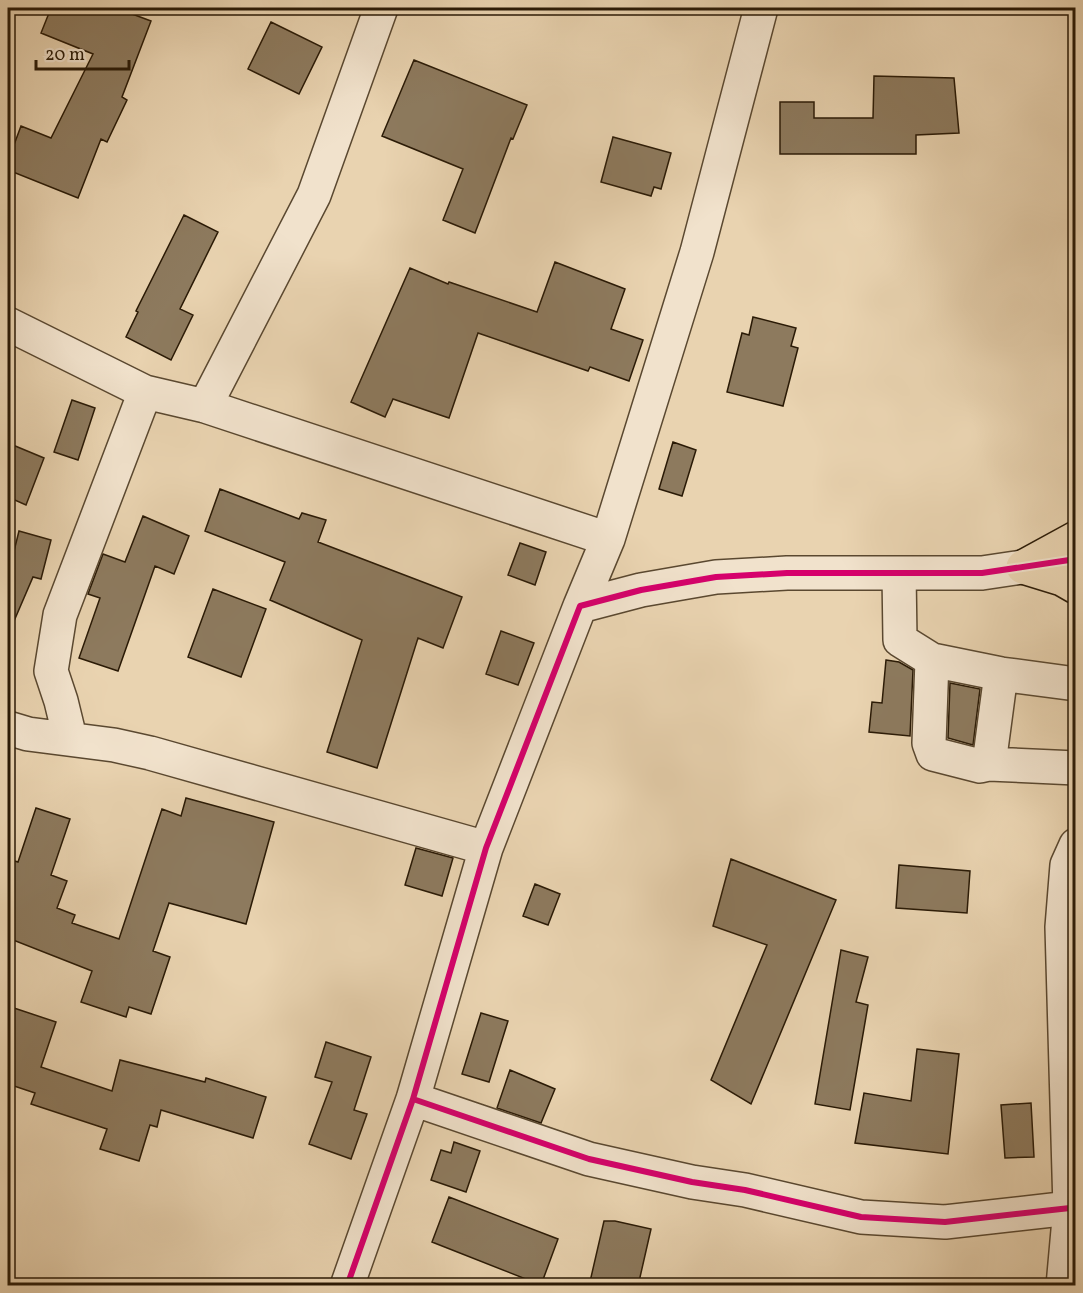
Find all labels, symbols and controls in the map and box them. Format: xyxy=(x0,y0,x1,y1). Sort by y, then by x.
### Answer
scale bar xyxy=(36,33,129,71)
text: 20 m xyxy=(45,43,85,68)

